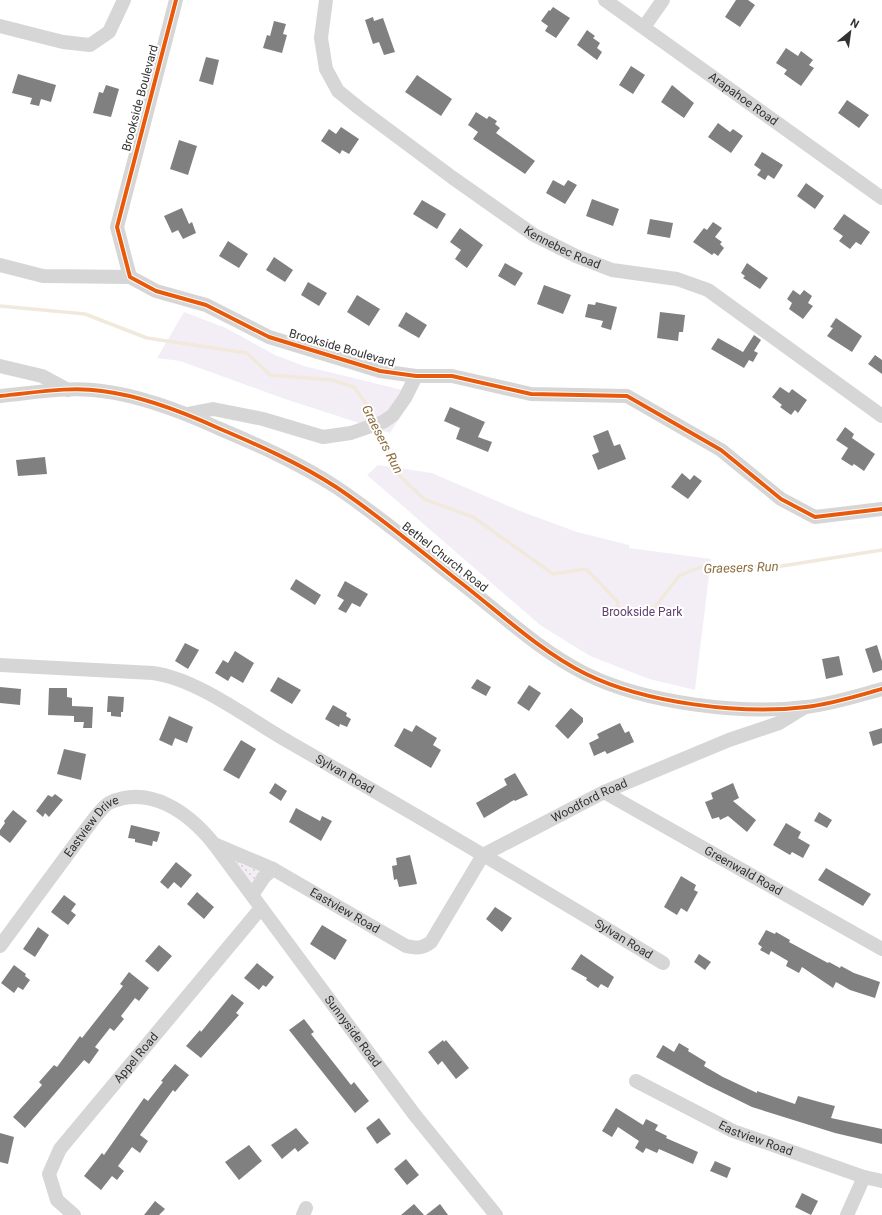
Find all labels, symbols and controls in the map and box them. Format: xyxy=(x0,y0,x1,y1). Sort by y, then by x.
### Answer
north arrow xyxy=(830,12,870,52)
text: N xyxy=(848,16,861,31)
street label: Brookside Boulevard xyxy=(119,43,161,153)
street label: Arapahoe Road xyxy=(706,69,781,128)
street label: Kennebec Road xyxy=(521,223,602,272)
street label: Brookside Boulevard xyxy=(287,326,397,370)
water label: Graesers Run xyxy=(359,402,406,476)
street label: Bethel Church Road xyxy=(399,519,491,595)
water label: Graesers Run xyxy=(703,559,779,576)
park label: Brookside Park xyxy=(602,605,683,619)
street label: Sylvan Road xyxy=(313,752,377,796)
street label: Woodford Road xyxy=(549,776,629,825)
street label: Eastview Drive xyxy=(61,793,120,860)
street label: Greenwald Road xyxy=(702,843,785,898)
street label: Eastview Road xyxy=(307,885,382,936)
street label: Sylvan Road xyxy=(592,916,655,962)
street label: Sunnyside Road xyxy=(322,993,384,1070)
street label: Appel Road xyxy=(111,1030,161,1086)
street label: Eastview Road xyxy=(716,1118,795,1158)

